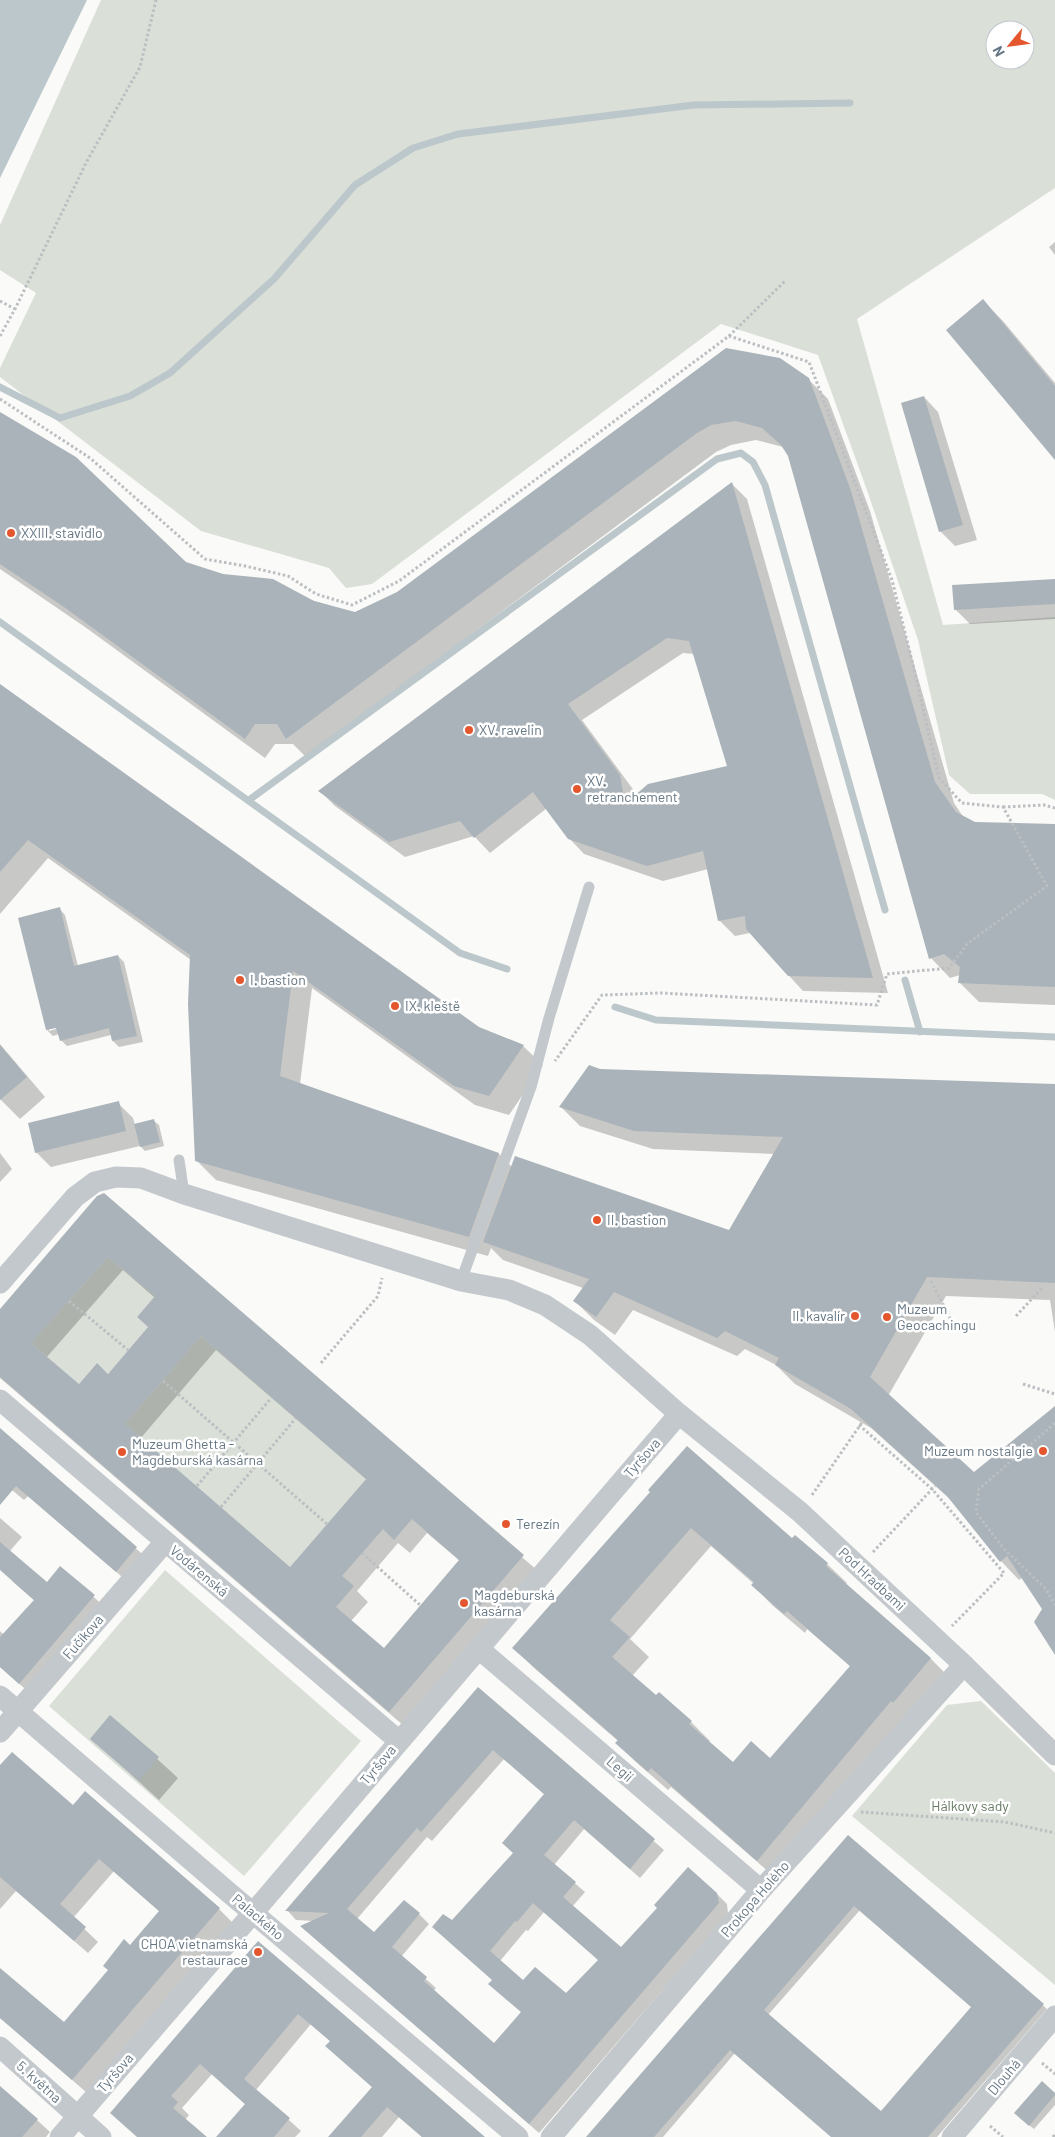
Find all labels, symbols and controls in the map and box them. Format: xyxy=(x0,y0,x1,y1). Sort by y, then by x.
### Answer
north arrow xyxy=(985,20,1035,70)
text: N xyxy=(989,43,1008,60)
place label: XXIII. stavidlo xyxy=(21,524,103,541)
marker: XXIII. stavidlo xyxy=(5,527,17,539)
place label: XV. ravelin xyxy=(479,721,542,738)
marker: XV. ravelin xyxy=(463,724,475,736)
place label: XV. retranchement xyxy=(587,772,678,805)
marker: XV. retranchement xyxy=(571,783,583,795)
place label: I. bastion xyxy=(250,971,306,988)
marker: I. bastion xyxy=(234,974,246,986)
place label: IX. kleště xyxy=(405,997,460,1014)
marker: IX. kleště xyxy=(389,1000,401,1012)
place label: II. bastion xyxy=(607,1211,666,1228)
marker: II. bastion xyxy=(591,1214,603,1226)
place label: Muzeum Geocachingu xyxy=(897,1300,976,1333)
place label: II. kavalír xyxy=(792,1307,845,1324)
marker: II. kavalír xyxy=(849,1310,861,1322)
marker: Muzeum Geocachingu xyxy=(881,1311,893,1323)
street label: Tyršova xyxy=(620,1434,663,1481)
place label: Muzeum Ghetta - Magdeburská kasárna xyxy=(132,1435,263,1468)
place label: Muzeum nostalgie xyxy=(924,1442,1033,1459)
marker: Muzeum nostalgie xyxy=(1037,1445,1049,1457)
marker: Muzeum Ghetta - Magdeburská kasárna xyxy=(116,1446,128,1458)
place label: Terezín xyxy=(516,1515,560,1532)
marker: Terezín xyxy=(500,1518,512,1530)
street label: Vodárenská xyxy=(167,1541,232,1600)
street label: Pod Hradbami xyxy=(835,1543,909,1614)
place label: Magdeburská kasárna xyxy=(474,1586,555,1619)
marker: Magdeburská kasárna xyxy=(458,1597,470,1609)
street label: Fučíkova xyxy=(59,1611,107,1662)
street label: Tyršova xyxy=(356,1741,399,1788)
street label: Legií xyxy=(604,1753,637,1785)
park label: Hálkovy sady xyxy=(931,1797,1009,1814)
street label: Prokopa Holého xyxy=(717,1857,792,1940)
street label: Palackého xyxy=(229,1890,288,1943)
place label: CHOA vietnamská restaurace xyxy=(141,1935,248,1968)
marker: CHOA vietnamská restaurace xyxy=(252,1946,264,1958)
street label: Tyršova xyxy=(93,2049,136,2096)
street label: Dlouhá xyxy=(984,2055,1024,2098)
street label: 5. května xyxy=(13,2057,65,2106)

